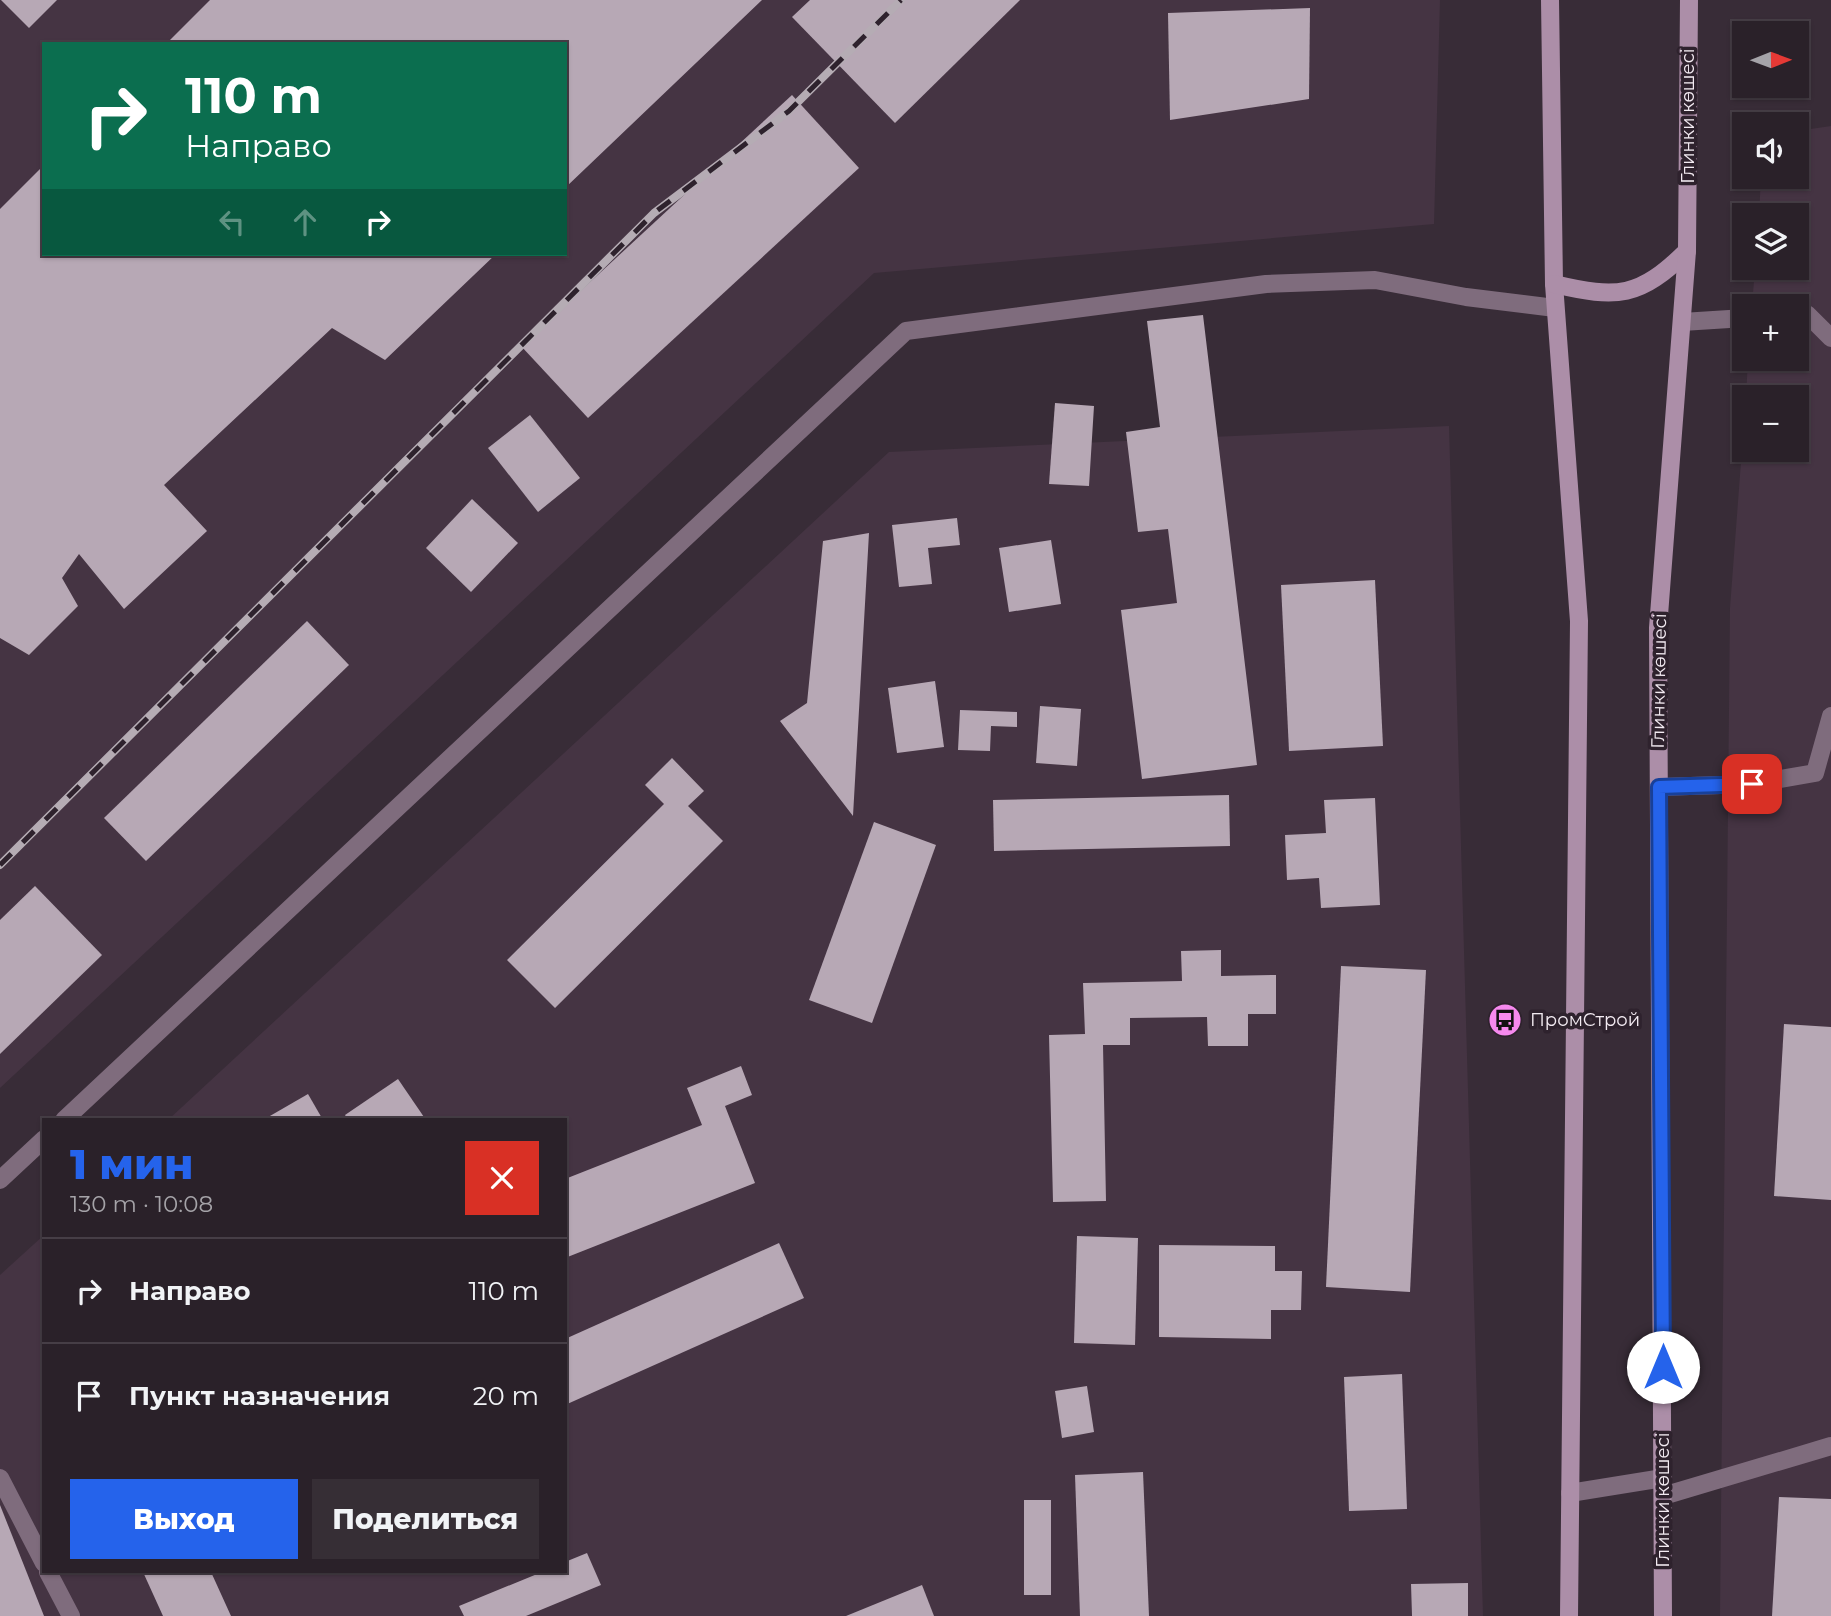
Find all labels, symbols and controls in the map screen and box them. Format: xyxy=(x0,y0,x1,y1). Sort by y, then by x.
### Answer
north arrow xyxy=(1732,21,1810,98)
map controls xyxy=(1732,21,1809,462)
street label: Глинки көшесі xyxy=(1677,48,1699,184)
text: 110 m xyxy=(185,66,322,125)
icon: right xyxy=(70,70,161,161)
button: sound xyxy=(1732,112,1809,189)
text: Направо xyxy=(185,126,332,165)
icon: left xyxy=(213,203,251,241)
icon: ahead xyxy=(286,203,324,241)
icon: right xyxy=(359,203,397,241)
button: layers xyxy=(1732,203,1809,280)
button: + xyxy=(1732,294,1809,371)
button: − xyxy=(1732,385,1809,462)
street label: Глинки көшесі xyxy=(1647,613,1671,749)
pin xyxy=(1722,754,1782,814)
icon: arrive xyxy=(1733,765,1771,803)
bus stop icon: ПромСтрой xyxy=(1486,1001,1524,1039)
place label: ПромСтрой xyxy=(1530,1009,1640,1031)
text: 1 мин xyxy=(70,1138,194,1190)
button: close xyxy=(465,1141,539,1215)
text: 130 m · 10:08 xyxy=(70,1190,213,1218)
icon: right xyxy=(70,1272,108,1310)
text: Направо xyxy=(129,1275,250,1307)
text: 110 m xyxy=(469,1275,539,1307)
position arrow xyxy=(1626,1330,1700,1404)
icon: arrive xyxy=(70,1377,108,1415)
text: Пункт назначения xyxy=(129,1380,390,1412)
text: 20 m xyxy=(473,1380,539,1412)
street label: Глинки көшесі xyxy=(1652,1432,1674,1568)
button: Выход xyxy=(70,1479,298,1559)
button: Поделиться xyxy=(312,1479,539,1559)

